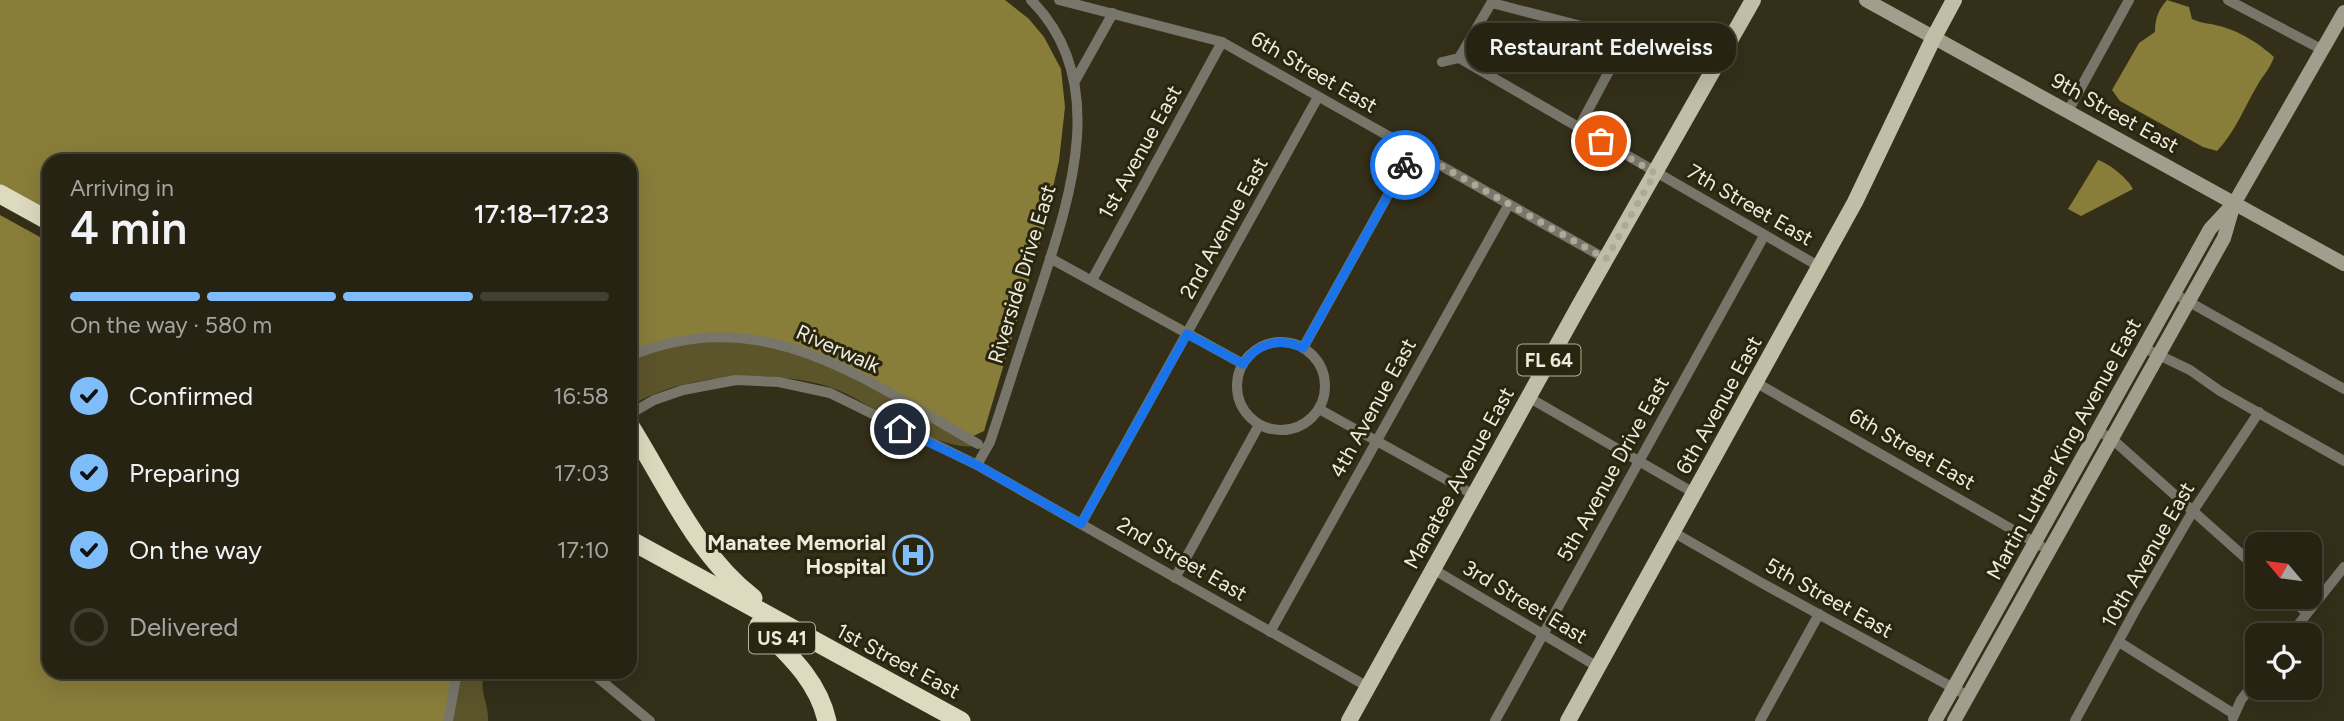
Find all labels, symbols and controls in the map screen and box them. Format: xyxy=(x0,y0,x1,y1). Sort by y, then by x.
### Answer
callout: Restaurant Edelweiss xyxy=(1466,22,1736,71)
street label: 6th Street East xyxy=(1247,25,1382,118)
text: Restaurant Edelweiss xyxy=(1489,33,1713,61)
street label: 9th Street East xyxy=(2047,67,2183,158)
street label: 1st Avenue East xyxy=(1093,81,1187,223)
pin xyxy=(1571,111,1631,171)
icon: bag xyxy=(1582,122,1620,160)
courier xyxy=(1370,130,1440,200)
icon: bike xyxy=(1386,146,1424,184)
street label: 2nd Avenue East xyxy=(1174,153,1273,303)
street label: 7th Street East xyxy=(1683,158,1818,251)
text: Arriving in xyxy=(70,174,174,202)
street label: Riverside Drive East xyxy=(982,181,1061,366)
text: 17:18–17:23 xyxy=(474,198,609,230)
text: 4 min xyxy=(70,200,187,256)
text: On the way · 580 m xyxy=(70,311,272,339)
street label: Martin Luther King Avenue East xyxy=(1981,314,2146,584)
street label: Riverwalk xyxy=(792,319,885,378)
street label: 6th Avenue East xyxy=(1670,331,1767,478)
street label: 4th Avenue East xyxy=(1324,334,1421,482)
road number: FL 64 xyxy=(1518,344,1580,376)
street label: 5th Avenue Drive East xyxy=(1551,372,1674,566)
icon: check xyxy=(70,377,108,415)
text: Confirmed xyxy=(129,380,253,412)
text: 16:58 xyxy=(553,382,609,410)
street label: Manatee Avenue East xyxy=(1398,382,1519,573)
pin xyxy=(870,399,930,459)
street label: 6th Street East xyxy=(1845,402,1980,495)
icon: home xyxy=(881,410,919,448)
icon: check xyxy=(70,454,108,492)
text: Preparing xyxy=(129,457,240,489)
text: 17:03 xyxy=(554,459,609,487)
street label: 10th Avenue East xyxy=(2096,477,2199,632)
street label: 2nd Street East xyxy=(1113,511,1252,606)
place label: Manatee Memorial Hospital xyxy=(707,530,886,579)
icon: check xyxy=(70,531,108,569)
north arrow xyxy=(2245,532,2322,609)
map controls xyxy=(2245,532,2322,700)
text: On the way xyxy=(129,534,262,566)
hospital icon: Manatee Memorial Hospital xyxy=(892,534,934,576)
text: 17:10 xyxy=(557,536,609,564)
street label: 5th Street East xyxy=(1761,552,1897,643)
street label: 3rd Street East xyxy=(1458,555,1592,649)
text: Delivered xyxy=(129,611,238,643)
street label: 1st Street East xyxy=(832,617,964,704)
road number: US 41 xyxy=(749,622,815,653)
button: locate xyxy=(2245,623,2322,700)

